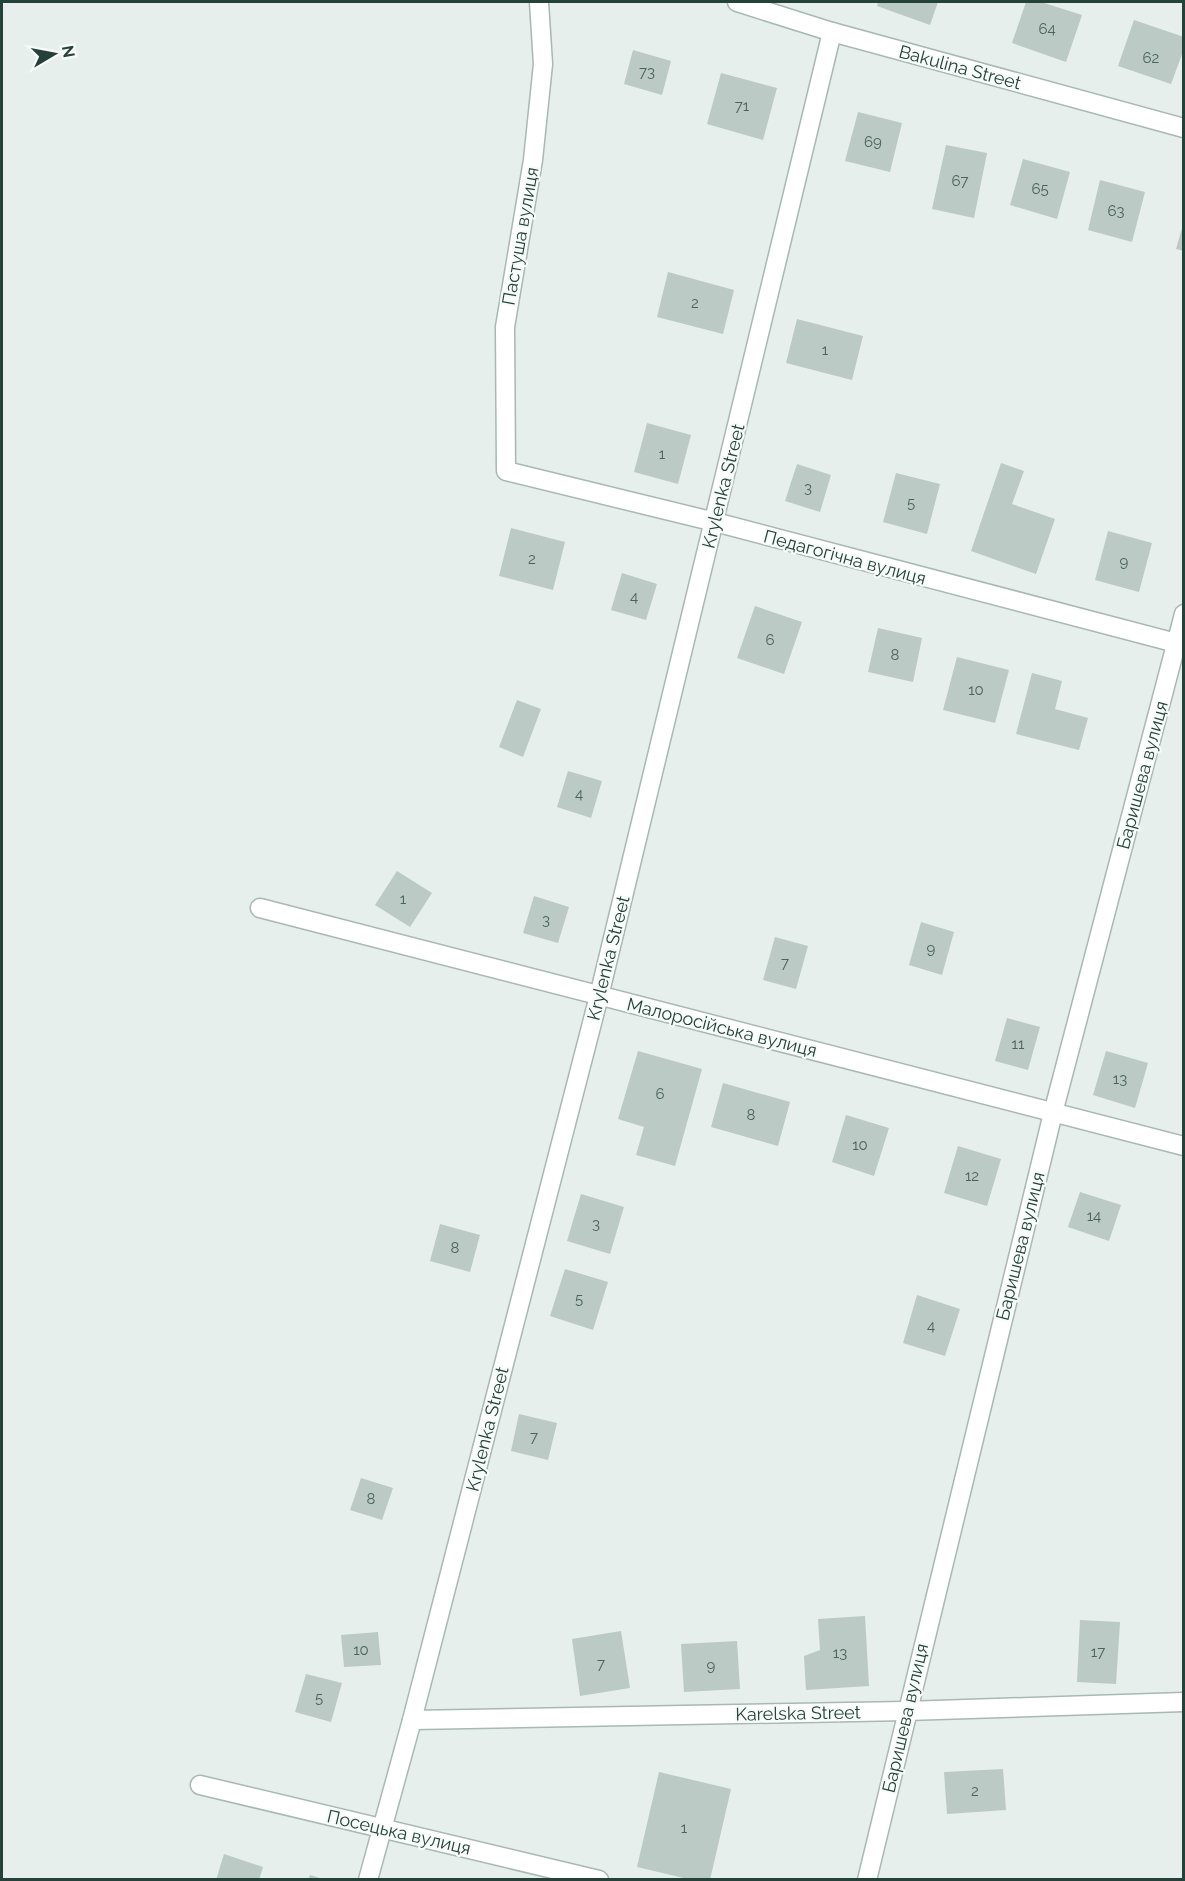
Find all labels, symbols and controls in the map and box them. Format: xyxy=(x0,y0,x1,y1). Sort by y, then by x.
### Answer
house number: 64 xyxy=(1038,20,1056,38)
north arrow xyxy=(24,24,84,84)
street label: Bakulina Street xyxy=(897,41,1023,93)
text: N xyxy=(58,44,79,59)
house number: 62 xyxy=(1143,49,1160,67)
house number: 73 xyxy=(639,63,655,81)
house number: 71 xyxy=(735,97,750,115)
house number: 69 xyxy=(864,133,882,151)
street label: Пастуша вулиця xyxy=(498,165,542,307)
house number: 67 xyxy=(951,172,969,190)
house number: 65 xyxy=(1031,180,1049,198)
house number: 63 xyxy=(1107,202,1125,220)
house number: 2 xyxy=(691,294,699,312)
house number: 1 xyxy=(822,341,829,359)
street label: Krylenka Street xyxy=(697,422,749,550)
house number: 1 xyxy=(659,445,666,463)
house number: 3 xyxy=(804,479,812,497)
house number: 5 xyxy=(907,494,915,512)
street label: Педагогічна вулиця xyxy=(762,525,928,589)
house number: 2 xyxy=(528,550,536,568)
house number: 9 xyxy=(1120,553,1129,571)
house number: 4 xyxy=(630,588,638,606)
house number: 6 xyxy=(765,631,775,649)
house number: 8 xyxy=(891,646,900,664)
house number: 10 xyxy=(968,681,984,699)
street label: Баришева вулиця xyxy=(1112,699,1172,851)
house number: 4 xyxy=(575,785,583,803)
house number: 1 xyxy=(400,890,407,908)
street label: Krylenka Street xyxy=(582,894,634,1022)
house number: 3 xyxy=(542,911,550,929)
house number: 9 xyxy=(927,940,936,958)
house number: 7 xyxy=(781,954,789,972)
street label: Малоросійська вулиця xyxy=(625,993,819,1061)
house number: 11 xyxy=(1012,1035,1025,1053)
house number: 13 xyxy=(1113,1070,1127,1088)
house number: 6 xyxy=(655,1085,665,1103)
house number: 8 xyxy=(747,1106,756,1124)
house number: 10 xyxy=(852,1136,868,1154)
house number: 12 xyxy=(965,1167,979,1185)
street label: Баришева вулиця xyxy=(991,1170,1049,1322)
house number: 14 xyxy=(1087,1207,1101,1225)
house number: 3 xyxy=(592,1215,600,1233)
house number: 8 xyxy=(451,1239,460,1257)
house number: 5 xyxy=(575,1290,583,1308)
house number: 4 xyxy=(927,1317,935,1335)
street label: Krylenka Street xyxy=(461,1365,513,1493)
house number: 7 xyxy=(530,1428,538,1446)
house number: 8 xyxy=(367,1490,376,1508)
house number: 10 xyxy=(353,1641,369,1659)
street label: Баришева вулиця xyxy=(878,1641,932,1795)
house number: 17 xyxy=(1091,1643,1105,1661)
house number: 13 xyxy=(833,1644,847,1662)
house number: 7 xyxy=(597,1655,605,1673)
house number: 9 xyxy=(707,1657,716,1675)
house number: 5 xyxy=(315,1689,323,1707)
street label: Karelska Street xyxy=(735,1701,861,1725)
house number: 2 xyxy=(971,1782,979,1800)
street label: Посецька вулиця xyxy=(325,1805,473,1859)
house number: 1 xyxy=(681,1819,688,1837)

